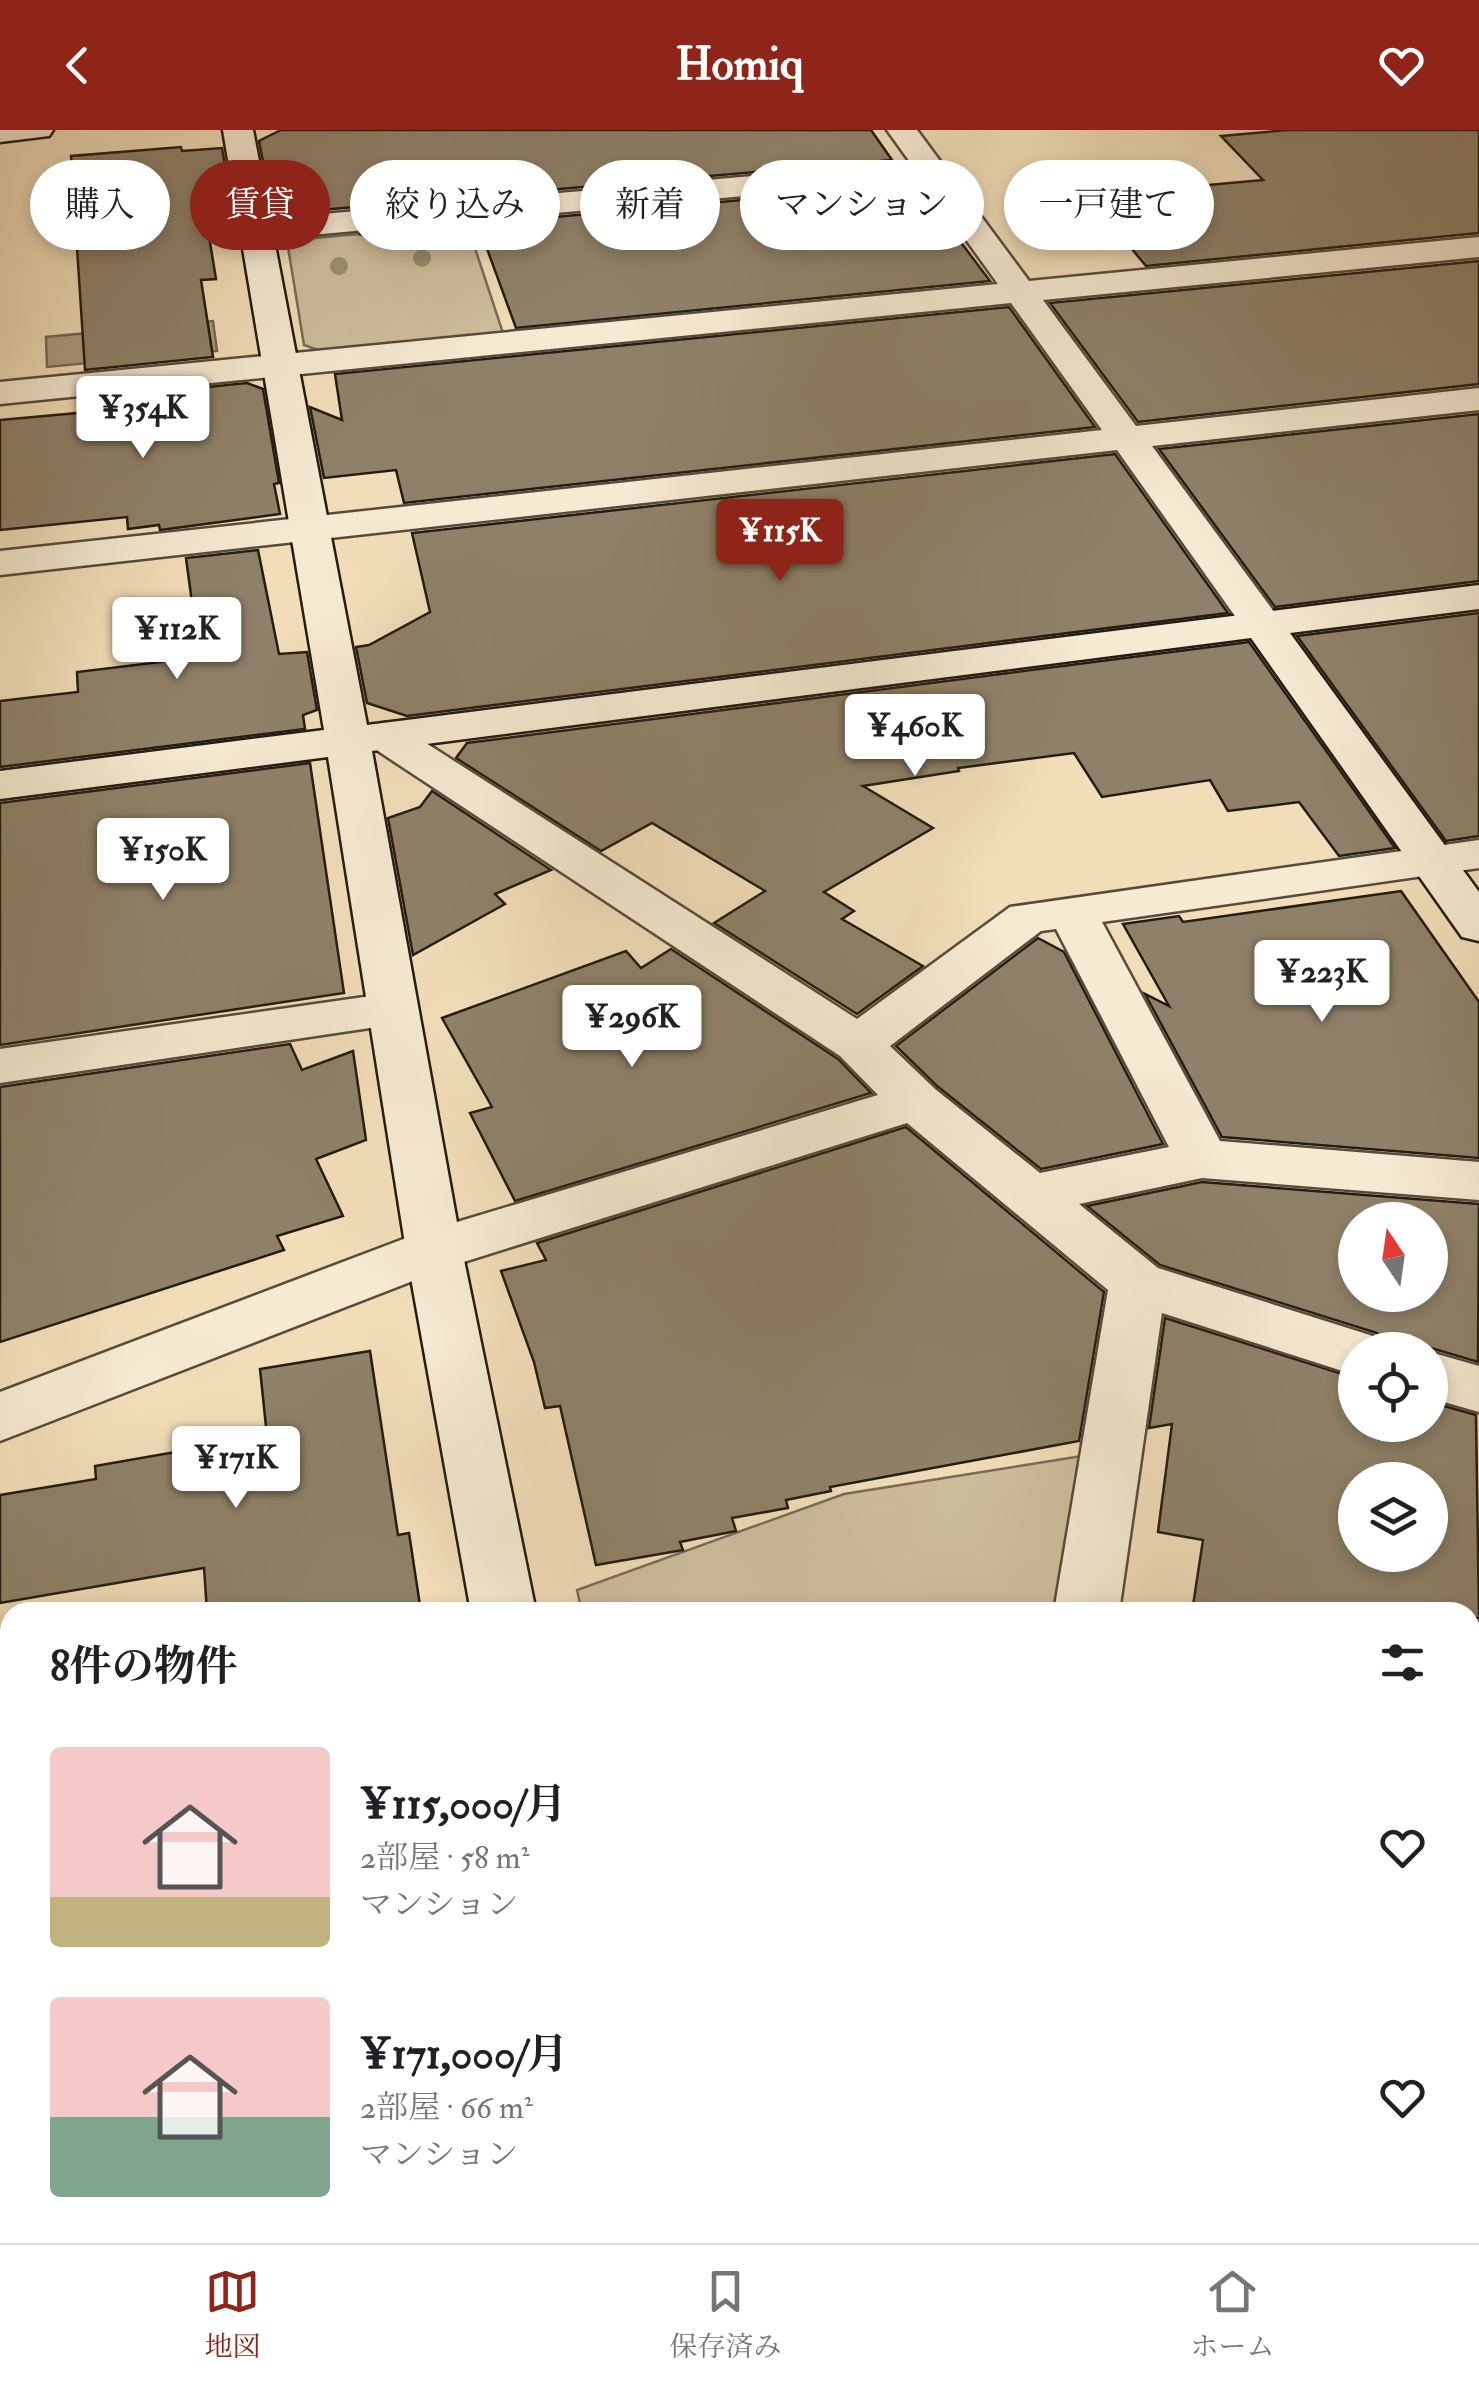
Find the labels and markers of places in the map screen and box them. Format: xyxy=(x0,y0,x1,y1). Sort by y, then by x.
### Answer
pin: ¥354K xyxy=(73,376,213,461)
pin: ¥115K xyxy=(710,499,850,584)
pin: ¥112K xyxy=(107,597,247,682)
pin: ¥460K xyxy=(845,694,985,779)
pin: ¥150K xyxy=(93,818,233,903)
pin: ¥223K xyxy=(1252,940,1392,1025)
pin: ¥296K xyxy=(562,985,702,1070)
pin: ¥171K xyxy=(166,1426,306,1511)

